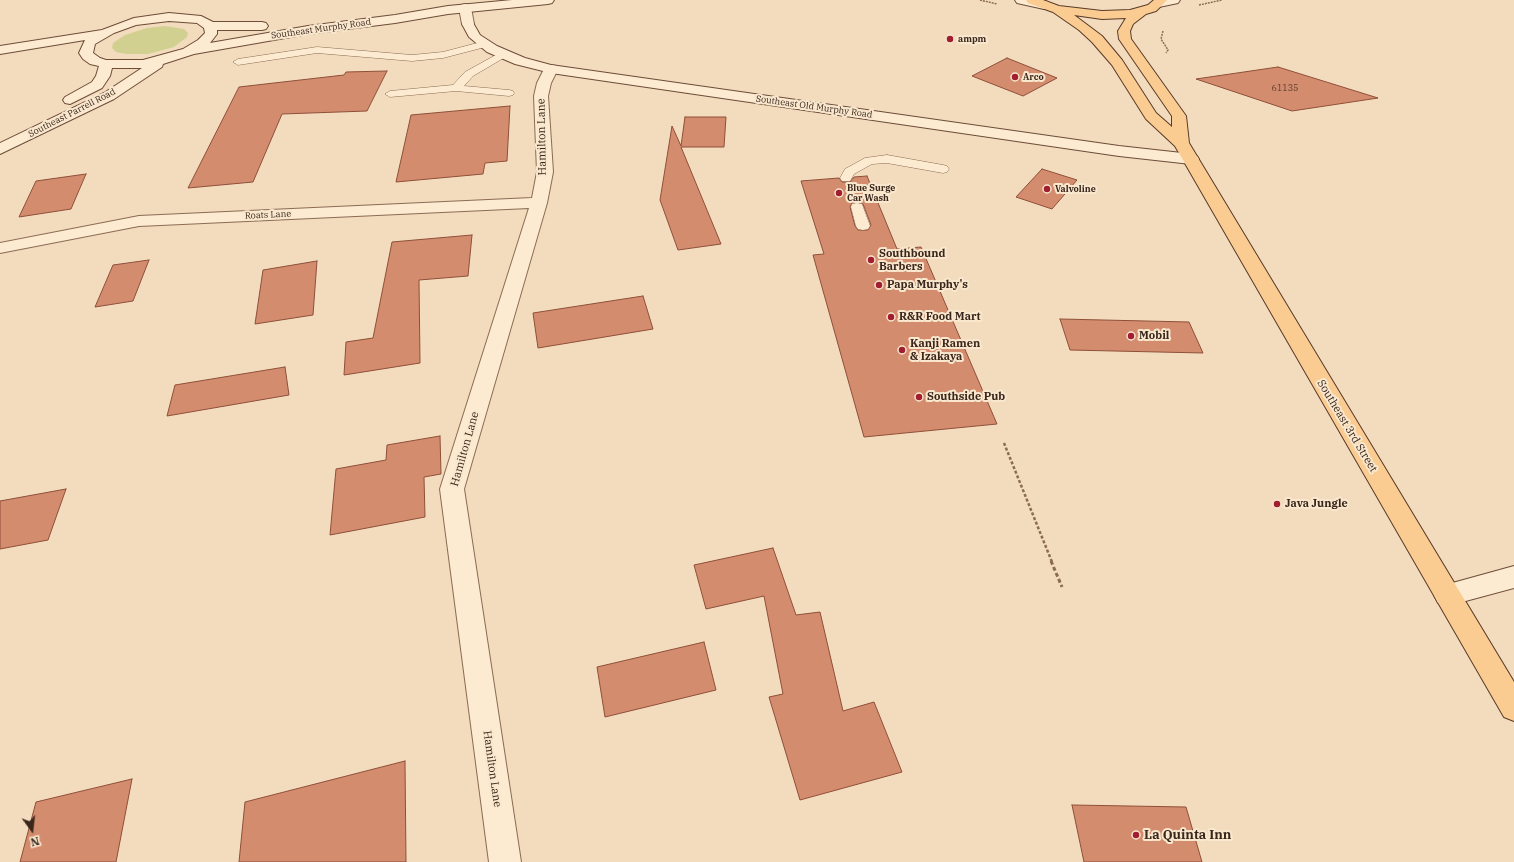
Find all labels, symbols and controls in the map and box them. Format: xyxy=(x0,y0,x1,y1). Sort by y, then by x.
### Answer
street label: Southeast Murphy Road xyxy=(270,17,372,41)
marker: ampm xyxy=(945,34,955,44)
place label: ampm xyxy=(958,34,986,44)
marker: Arco xyxy=(1010,72,1020,82)
place label: Arco xyxy=(1023,72,1044,82)
house number: 61135 xyxy=(1272,83,1298,93)
street label: Southeast Parrell Road xyxy=(27,86,117,140)
street label: Southeast Old Murphy Road xyxy=(755,93,873,121)
street label: Hamilton Lane xyxy=(535,98,549,176)
place label: Blue Surge Car Wash xyxy=(847,183,895,204)
marker: Valvoline xyxy=(1042,184,1052,194)
place label: Valvoline xyxy=(1055,184,1096,194)
marker: Blue Surge Car Wash xyxy=(834,188,844,198)
street label: Roats Lane xyxy=(245,208,291,222)
place label: Southbound Barbers xyxy=(879,247,945,273)
marker: Southbound Barbers xyxy=(866,255,876,265)
place label: Papa Murphy's xyxy=(887,278,968,292)
marker: Papa Murphy's xyxy=(874,280,884,290)
place label: R&R Food Mart xyxy=(899,310,981,324)
marker: R&R Food Mart xyxy=(886,312,896,322)
place label: Mobil xyxy=(1139,329,1169,343)
marker: Mobil xyxy=(1126,331,1136,341)
place label: Kanji Ramen & Izakaya xyxy=(910,337,980,363)
marker: Kanji Ramen & Izakaya xyxy=(897,345,907,355)
street label: Southeast 3rd Street xyxy=(1314,377,1380,475)
place label: Southside Pub xyxy=(927,390,1005,404)
marker: Southside Pub xyxy=(914,392,924,402)
street label: Hamilton Lane xyxy=(448,410,482,488)
place label: Java Jungle xyxy=(1285,497,1348,511)
marker: Java Jungle xyxy=(1272,499,1282,509)
street label: Hamilton Lane xyxy=(480,730,504,808)
north arrow xyxy=(12,810,52,850)
place label: La Quinta Inn xyxy=(1144,827,1231,843)
marker: La Quinta Inn xyxy=(1131,830,1141,840)
text: N xyxy=(29,834,41,849)

